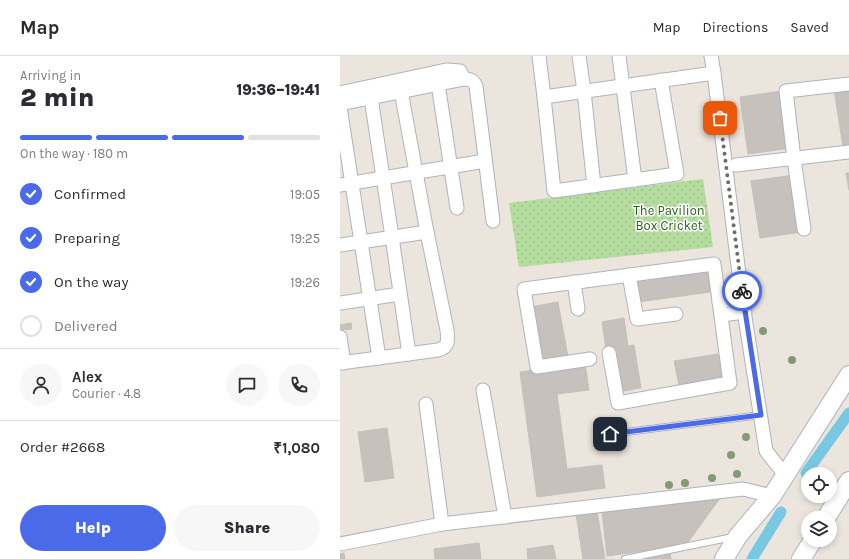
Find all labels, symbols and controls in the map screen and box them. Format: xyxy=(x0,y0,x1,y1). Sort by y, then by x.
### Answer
text: Map xyxy=(20,17,59,39)
text: Map xyxy=(653,19,681,36)
text: Directions xyxy=(703,19,768,36)
text: Saved xyxy=(790,19,829,36)
text: Arriving in xyxy=(20,68,81,83)
text: 19:36–19:41 xyxy=(236,81,320,99)
text: 2 min xyxy=(20,82,95,113)
pin xyxy=(703,101,737,135)
icon: bag xyxy=(709,107,731,129)
text: On the way · 180 m xyxy=(20,146,128,161)
icon: check xyxy=(20,183,42,205)
text: Confirmed xyxy=(54,185,126,203)
text: 19:05 xyxy=(290,187,320,202)
park label: The Pavilion Box Cricket xyxy=(633,203,705,233)
icon: check xyxy=(20,227,42,249)
text: Preparing xyxy=(54,229,120,247)
text: 19:25 xyxy=(290,231,320,246)
icon: check xyxy=(20,271,42,293)
courier xyxy=(722,271,762,311)
text: On the way xyxy=(54,273,128,291)
text: 19:26 xyxy=(290,275,320,290)
icon: bike xyxy=(731,280,753,302)
text: Delivered xyxy=(54,317,118,335)
button: person xyxy=(20,364,62,406)
button: chat xyxy=(226,364,268,406)
button: phone xyxy=(278,364,320,406)
text: Alex xyxy=(72,368,102,386)
text: Courier · 4.8 xyxy=(72,386,141,401)
pin xyxy=(593,417,627,451)
icon: home xyxy=(599,423,621,445)
text: Order #2668 xyxy=(20,438,105,456)
text: ₹1,080 xyxy=(274,439,320,457)
map controls xyxy=(801,467,837,547)
button: locate xyxy=(801,467,837,503)
button: Help xyxy=(20,505,166,551)
button: Share xyxy=(174,505,320,551)
button: layers xyxy=(801,511,837,547)

